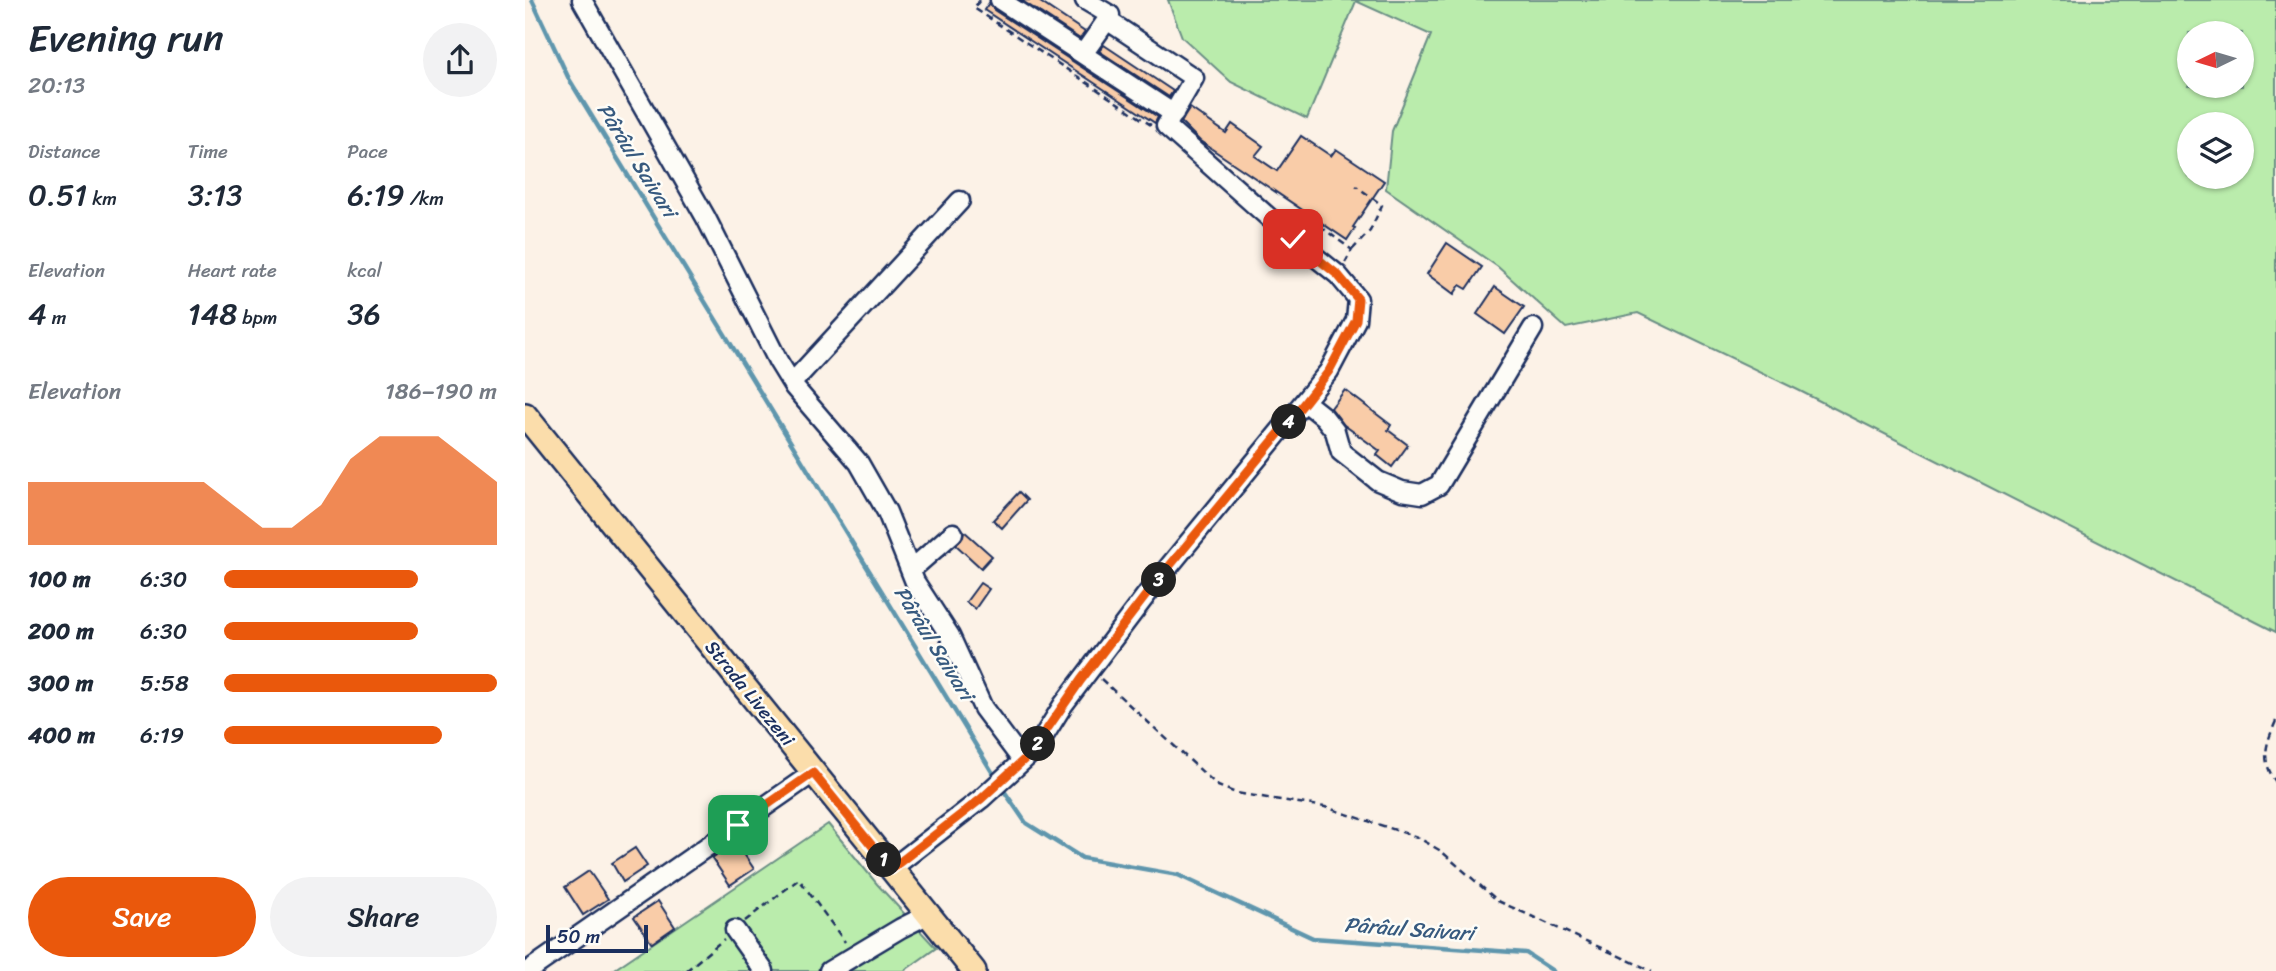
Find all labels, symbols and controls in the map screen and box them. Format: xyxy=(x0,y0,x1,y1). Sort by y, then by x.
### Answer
text: Evening run xyxy=(28,5,224,72)
north arrow xyxy=(2177,21,2254,98)
map controls xyxy=(2177,21,2254,189)
button: share xyxy=(423,23,497,97)
text: 20:13 xyxy=(28,65,85,106)
water label: Pârâul Saivari xyxy=(587,95,690,228)
button: layers xyxy=(2177,112,2254,189)
text: Distance xyxy=(28,135,100,168)
text: Time xyxy=(188,135,228,168)
text: Pace xyxy=(347,135,388,168)
text: 0.51 xyxy=(28,168,87,222)
text: 3:13 xyxy=(188,168,243,222)
text: 6:19 xyxy=(347,168,405,222)
text: km xyxy=(87,182,117,215)
text: /km xyxy=(405,182,444,215)
pin xyxy=(1263,209,1323,269)
icon: check xyxy=(1274,220,1312,258)
text: Elevation xyxy=(28,254,105,287)
text: Heart rate xyxy=(188,254,277,287)
text: kcal xyxy=(347,254,382,287)
text: 4 xyxy=(28,287,47,341)
text: 148 xyxy=(188,287,237,341)
text: 36 xyxy=(347,287,381,341)
text: m xyxy=(47,301,66,334)
text: bpm xyxy=(237,301,277,334)
text: Elevation xyxy=(28,371,121,412)
text: 186–190 m xyxy=(385,371,497,412)
pin: 4 xyxy=(1271,404,1307,440)
text: 4 xyxy=(1283,405,1294,438)
text: 100 m xyxy=(28,559,91,600)
text: 6:30 xyxy=(140,559,187,600)
pin: 3 xyxy=(1141,562,1177,598)
text: 3 xyxy=(1153,563,1164,596)
water label: Pârâul Saivari xyxy=(884,578,987,711)
text: 200 m xyxy=(28,611,94,652)
text: 6:30 xyxy=(140,611,187,652)
street label: Strada Livezeni xyxy=(697,632,804,754)
text: 300 m xyxy=(28,663,93,704)
text: 5:58 xyxy=(140,663,189,704)
text: 400 m xyxy=(28,715,95,756)
text: 6:19 xyxy=(140,715,184,756)
pin: 2 xyxy=(1021,726,1055,762)
text: 2 xyxy=(1032,727,1043,760)
pin xyxy=(708,795,768,855)
icon: arrive xyxy=(719,806,757,844)
pin: 1 xyxy=(867,842,901,878)
text: 1 xyxy=(879,843,888,876)
button: Save xyxy=(28,877,256,957)
button: Share xyxy=(270,877,497,957)
water label: Pârâul Saivari xyxy=(1343,906,1479,953)
text: 50 m xyxy=(557,920,600,953)
scale bar xyxy=(546,922,647,954)

